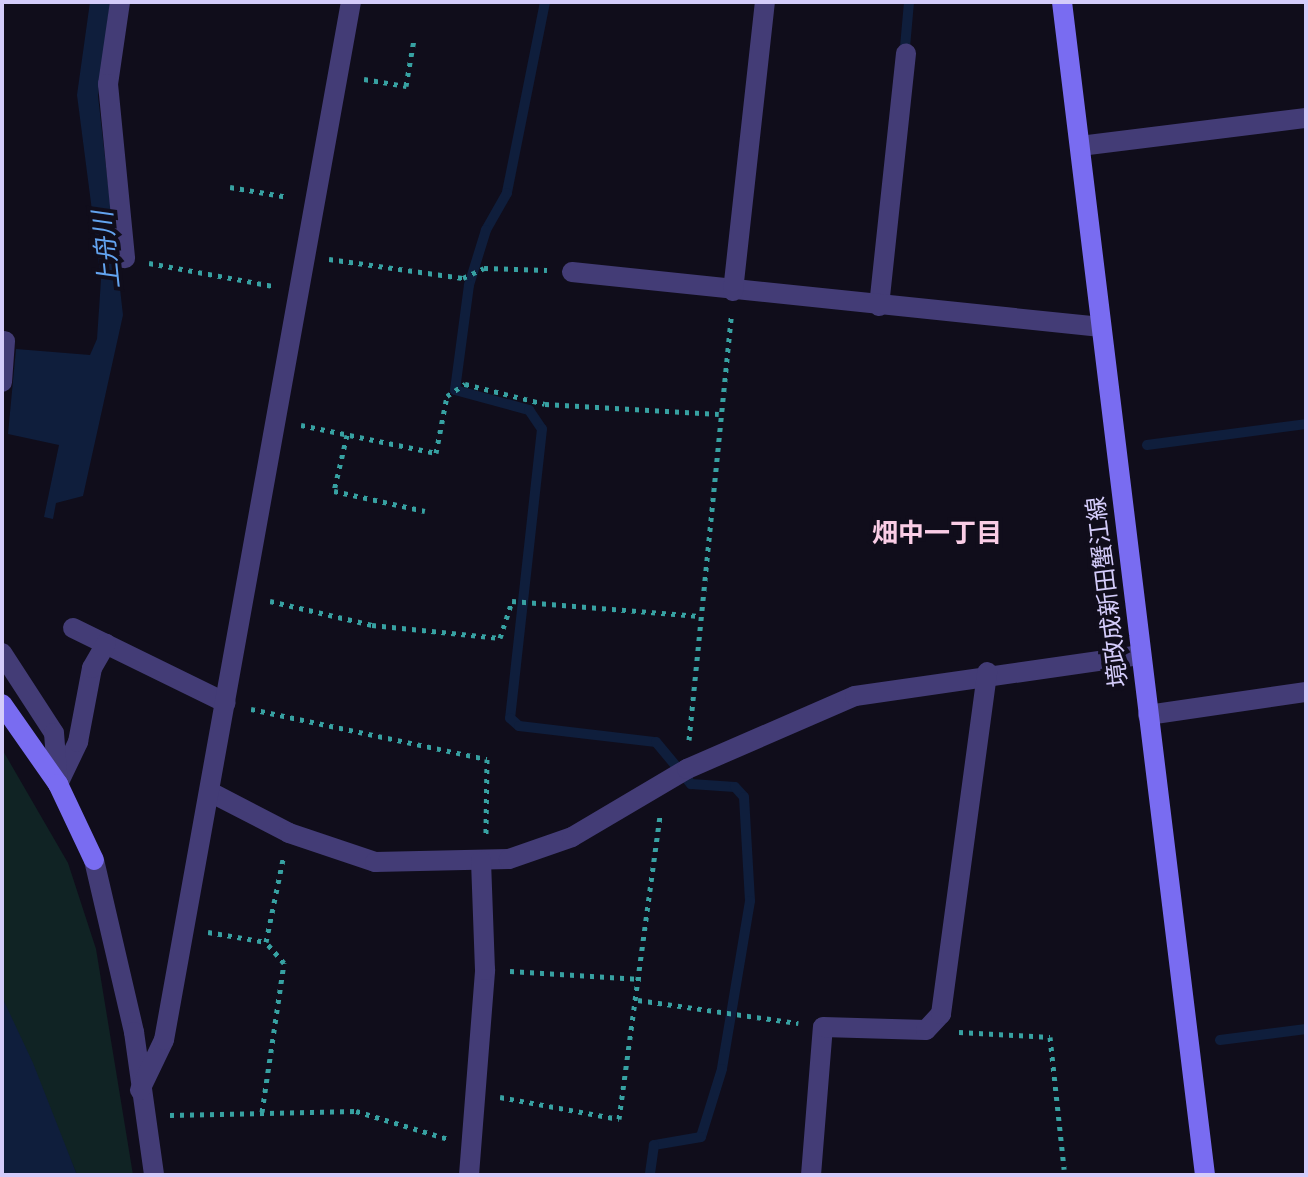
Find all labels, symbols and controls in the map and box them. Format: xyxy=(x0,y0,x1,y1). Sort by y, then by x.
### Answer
water label: 上舟川 xyxy=(87,210,127,290)
street label: 境政成新田蟹江線 xyxy=(1081,495,1133,689)
district label: 畑中一丁目 xyxy=(872,518,1002,550)

